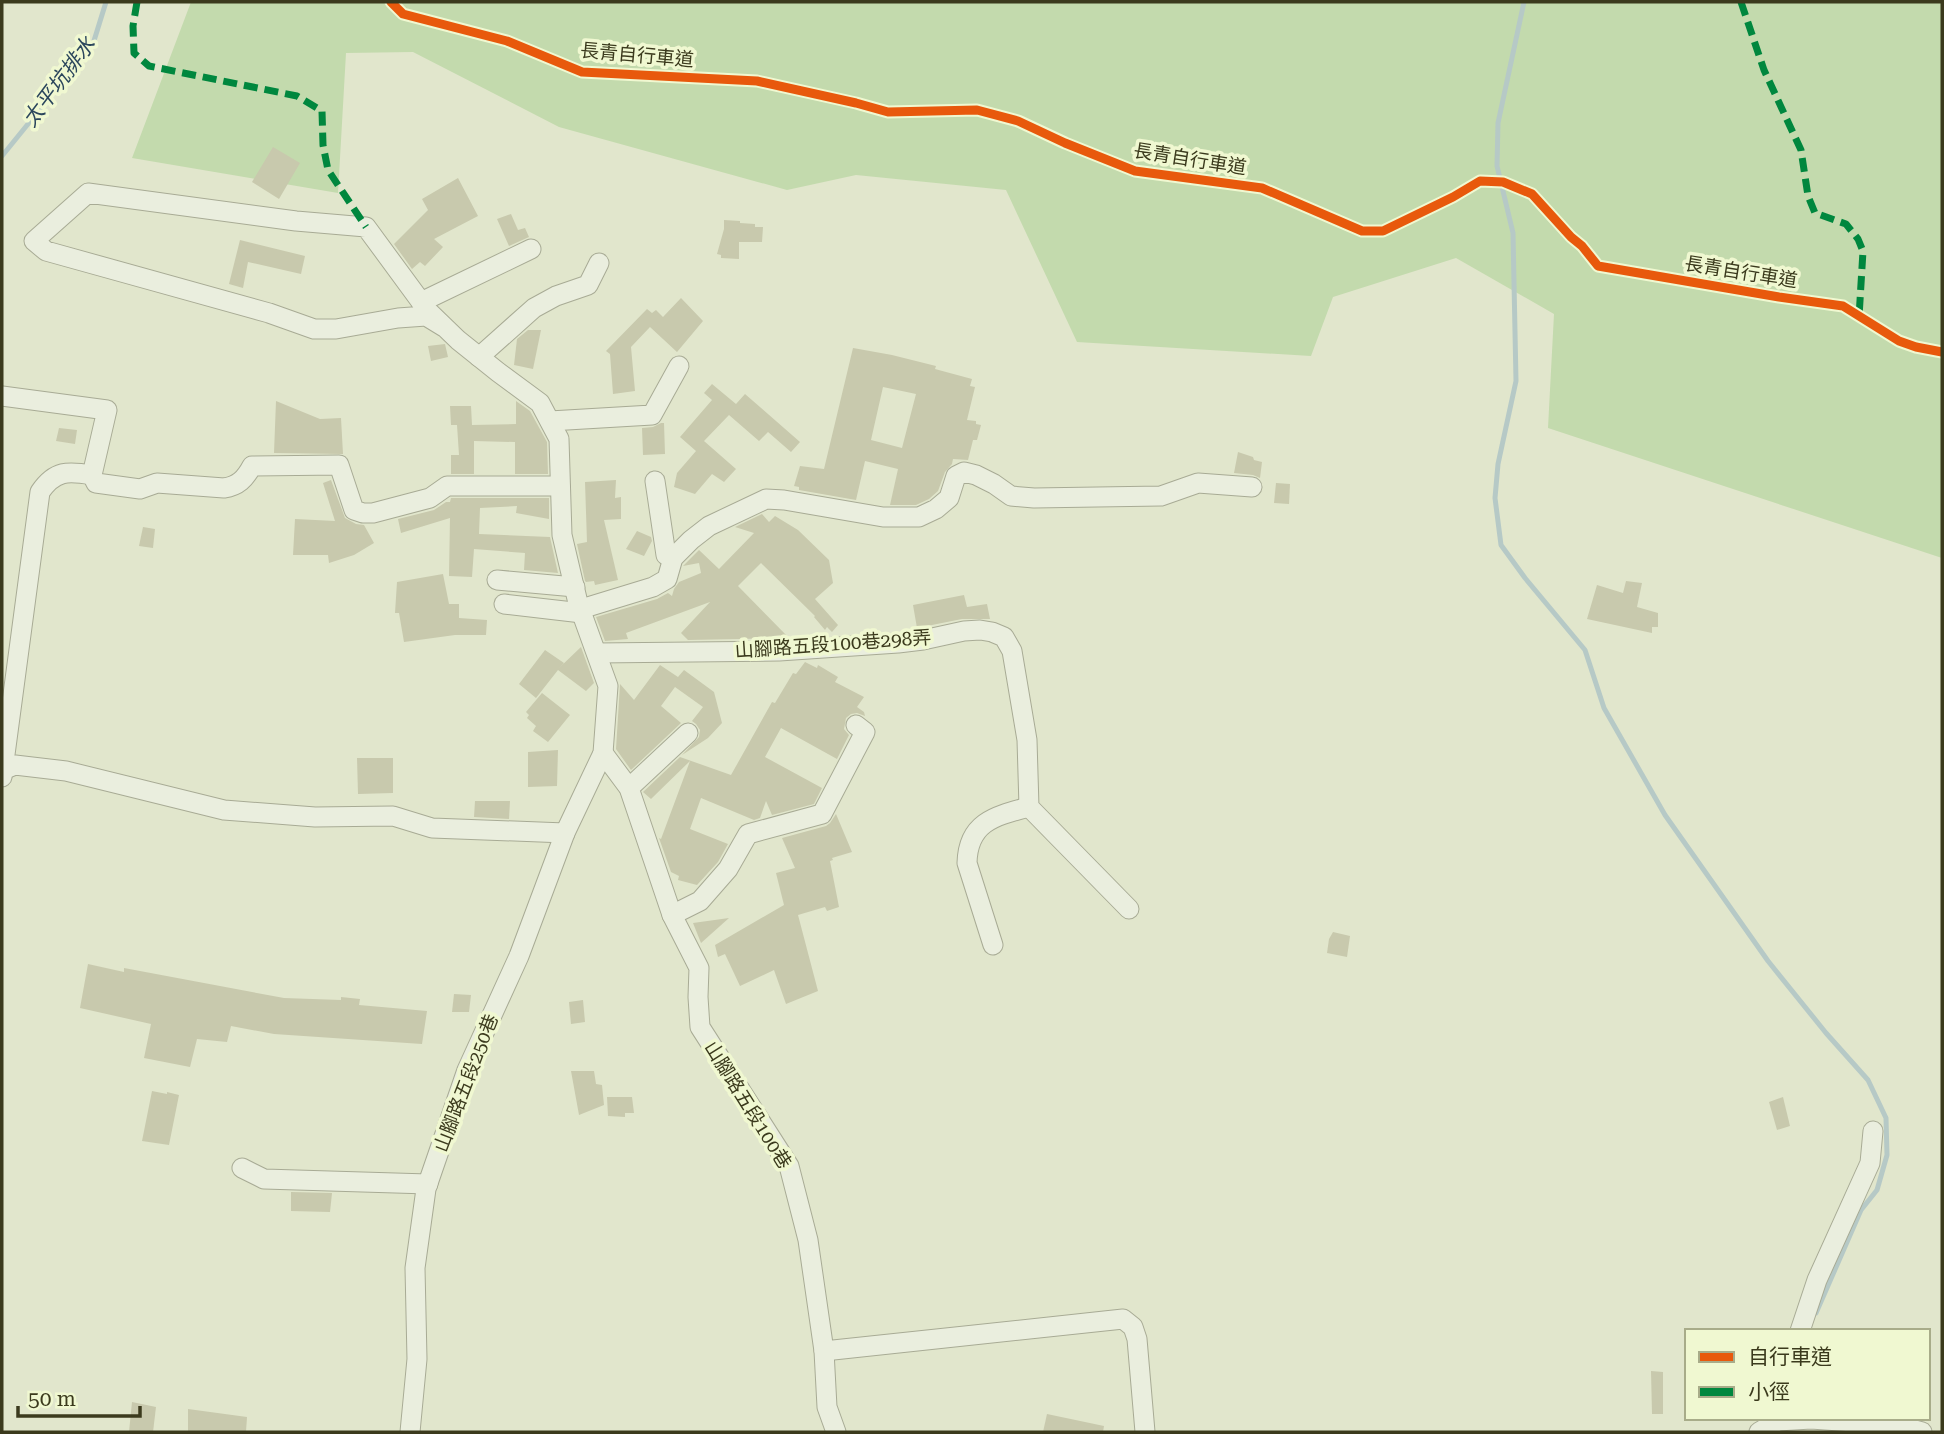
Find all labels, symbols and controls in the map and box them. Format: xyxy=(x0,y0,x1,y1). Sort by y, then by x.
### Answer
water label: 太平坑排水 xyxy=(18,32,101,131)
street label: 長青自行車道 xyxy=(579,39,695,71)
street label: 長青自行車道 xyxy=(1132,139,1248,179)
street label: 長青自行車道 xyxy=(1683,252,1799,292)
street label: 山腳路五段100巷298弄 xyxy=(734,626,932,662)
street label: 山腳路五段250巷 xyxy=(429,1011,503,1155)
street label: 山腳路五段100巷 xyxy=(700,1037,796,1173)
legend xyxy=(1685,1329,1930,1420)
text: 自行車道 xyxy=(1748,1345,1832,1369)
scale bar xyxy=(18,1374,140,1418)
text: 小徑 xyxy=(1748,1380,1790,1404)
text: 50 m xyxy=(28,1387,76,1411)

